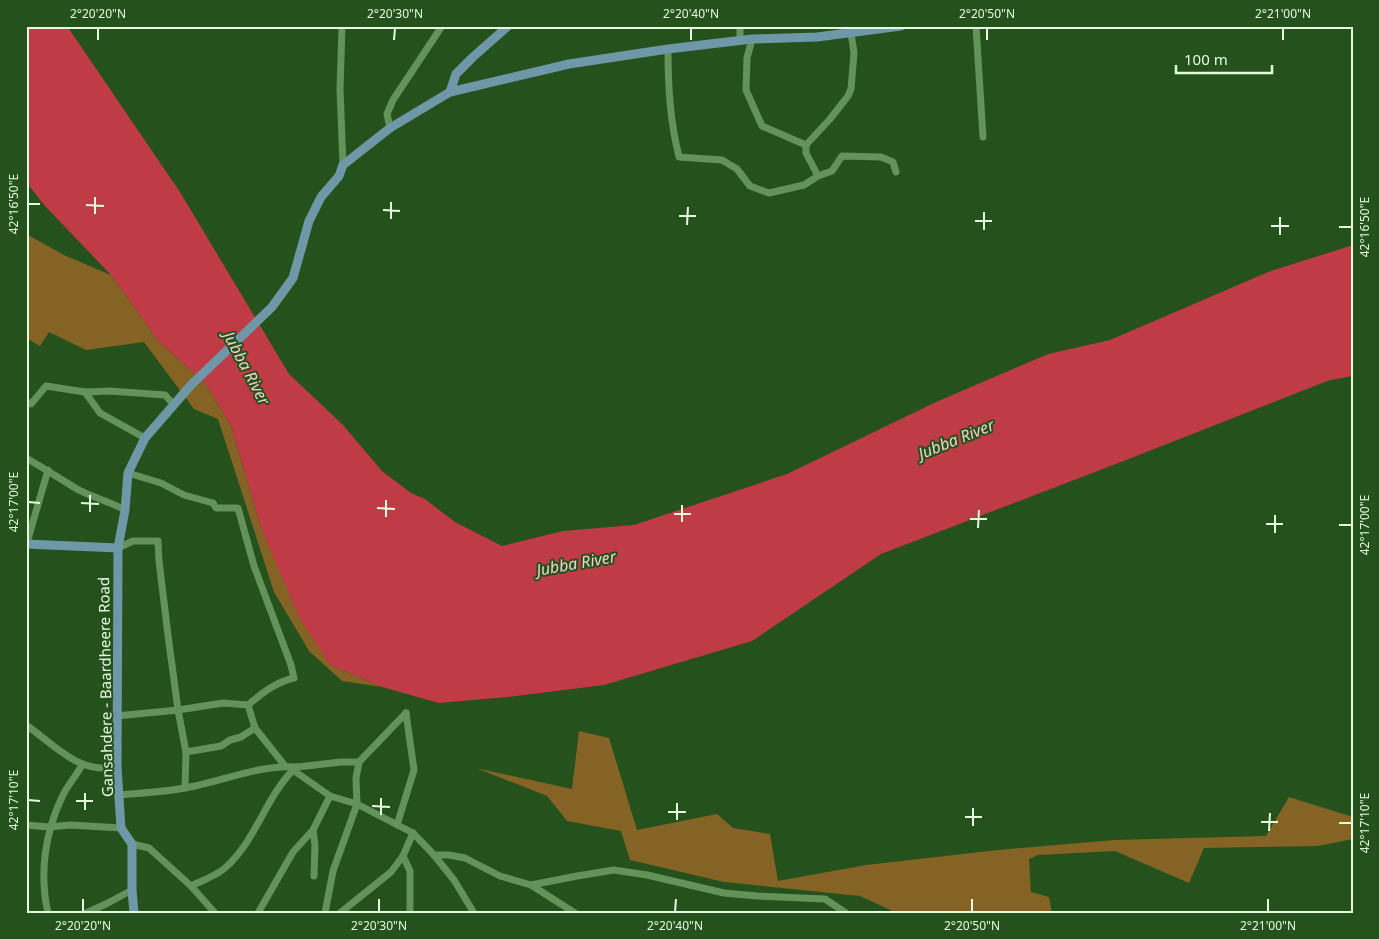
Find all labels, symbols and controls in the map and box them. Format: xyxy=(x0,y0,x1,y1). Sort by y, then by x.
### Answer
text: 2°20'20"N xyxy=(70,5,126,22)
text: 2°20'30"N xyxy=(367,5,423,22)
text: 2°20'40"N xyxy=(663,5,719,22)
text: 2°20'50"N xyxy=(959,5,1015,22)
text: 2°21'00"N xyxy=(1255,5,1311,22)
scale bar xyxy=(1176,42,1273,74)
text: 100 m xyxy=(1184,49,1228,69)
text: 42°16'50"E xyxy=(5,174,22,234)
text: 42°16'50"E xyxy=(1356,197,1373,257)
water label: Jubba River xyxy=(217,325,276,409)
water label: Jubba River xyxy=(912,413,998,465)
text: 42°17'00"E xyxy=(5,472,22,532)
text: 42°17'00"E xyxy=(1356,495,1373,555)
water label: Jubba River xyxy=(531,545,618,581)
street label: Gansahdere - Baardheere Road xyxy=(93,577,117,797)
text: 42°17'10"E xyxy=(5,770,22,830)
text: 42°17'10"E xyxy=(1356,793,1373,853)
text: 2°20'20"N xyxy=(55,917,111,934)
text: 2°20'30"N xyxy=(351,917,407,934)
text: 2°20'40"N xyxy=(647,917,703,934)
text: 2°20'50"N xyxy=(944,917,1000,934)
text: 2°21'00"N xyxy=(1240,917,1296,934)

